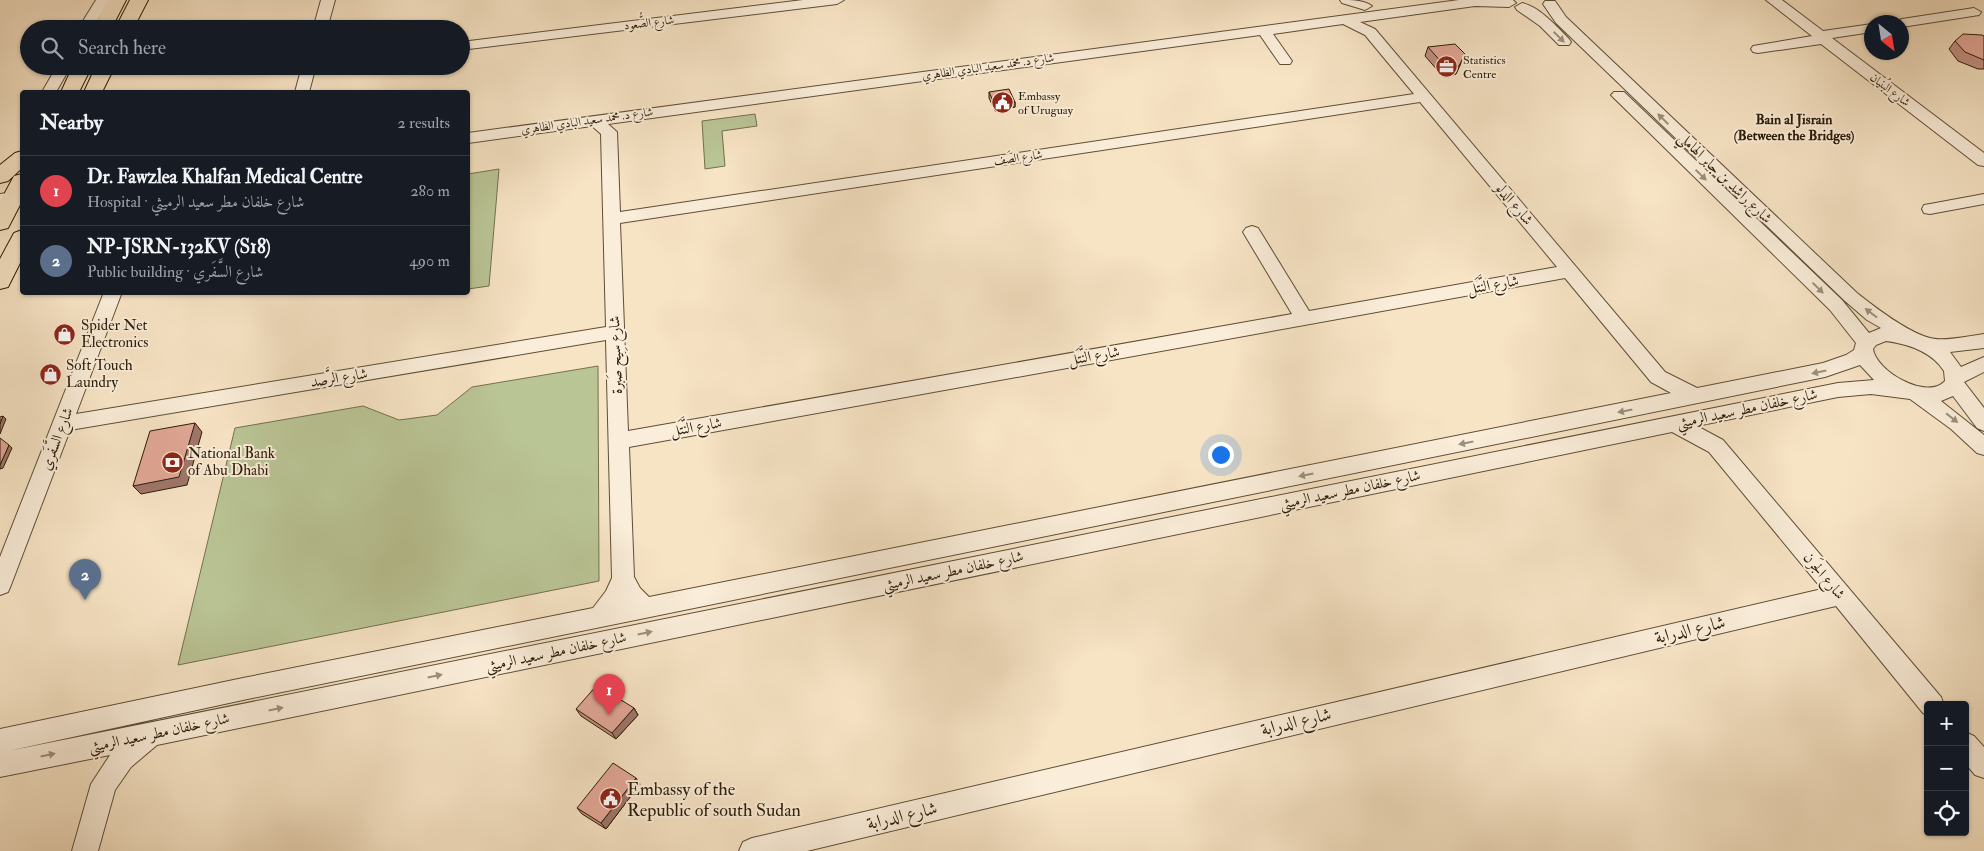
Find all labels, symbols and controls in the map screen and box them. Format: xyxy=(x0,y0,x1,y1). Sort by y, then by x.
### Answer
street label: شارع الصُّعود xyxy=(622,7,676,37)
north arrow xyxy=(1864,15,1909,60)
search box xyxy=(20,20,470,75)
one-way arrow xyxy=(1553,31,1565,43)
icon: search xyxy=(38,34,66,62)
text: Search here xyxy=(78,36,166,60)
street label: شارع د. محمد سعيد البادي الظاهري xyxy=(921,50,1056,87)
place label: Statistics Centre xyxy=(1463,53,1506,82)
office icon: Statistics Centre xyxy=(1435,55,1459,79)
street label: شارع البُنيان xyxy=(1865,68,1915,112)
place label: Embassy of Uruguay xyxy=(1018,89,1074,118)
public building icon: Embassy of Uruguay xyxy=(990,91,1014,115)
street label: شارع د. محمد سعيد البادي الظاهري xyxy=(520,104,655,141)
text: Nearby xyxy=(40,109,103,136)
district label: Bain al Jisrain (Between the Bridges) xyxy=(1734,111,1855,145)
text: 2 results xyxy=(397,113,450,133)
one-way arrow xyxy=(1658,113,1670,125)
street label: شارع راشد بن جابر الهاملي xyxy=(1671,128,1776,231)
street label: شارع الصَف xyxy=(993,145,1044,172)
text: Dr. Fawzlea Khalfan Medical Centre xyxy=(87,165,362,189)
one-way arrow xyxy=(1695,169,1707,181)
street label: شارع الدلو xyxy=(1487,177,1537,231)
text: 1 xyxy=(53,181,59,201)
text: 280 m xyxy=(410,181,450,201)
text: Hospital · شارع خلفان مطر سعيد الرميثي xyxy=(87,192,304,212)
text: NP-JSRN-132KV (S18) xyxy=(87,235,271,259)
text: 2 xyxy=(52,251,60,271)
text: 490 m xyxy=(409,251,450,271)
text: Public building · شارع السَّفَري xyxy=(87,262,263,282)
street label: شارع النَّتَل xyxy=(1465,267,1521,302)
one-way arrow xyxy=(1812,282,1824,294)
one-way arrow xyxy=(1865,308,1878,319)
street label: شارع سِيح صَبرة xyxy=(603,315,631,395)
place label: Spider Net Electronics xyxy=(81,316,148,352)
shop icon: Spider Net Electronics xyxy=(53,322,77,346)
street label: شارع النَّتَل xyxy=(1066,338,1122,373)
place label: Soft Touch Laundry xyxy=(66,356,133,392)
street label: شارع الرَّصد xyxy=(308,360,369,395)
shop icon: Soft Touch Laundry xyxy=(38,362,62,386)
one-way arrow xyxy=(1810,368,1826,376)
street label: شارع خلفان مطر سعيد الرميثي xyxy=(1675,385,1820,437)
street label: شارع السَّفَري xyxy=(33,403,80,474)
one-way arrow xyxy=(1617,407,1633,415)
street label: شارع النَّتَل xyxy=(668,409,724,444)
one-way arrow xyxy=(1945,413,1958,424)
one-way arrow xyxy=(1458,439,1473,447)
your location xyxy=(1208,442,1234,468)
place label: National Bank of Abu Dhabi xyxy=(188,444,275,480)
bank icon: National Bank of Abu Dhabi xyxy=(160,450,184,474)
street label: شارع خلفان مطر سعيد الرميثي xyxy=(1278,466,1423,518)
one-way arrow xyxy=(1299,471,1314,479)
street label: شارع خلفان مطر سعيد الرميثي xyxy=(881,547,1026,599)
street label: شارع الجَرن xyxy=(1797,547,1851,605)
pin: 2 xyxy=(69,559,101,600)
street label: شارع الدرابة xyxy=(1653,611,1728,652)
street label: شارع خلفان مطر سعيد الرميثي xyxy=(484,628,629,680)
one-way arrow xyxy=(638,629,654,637)
one-way arrow xyxy=(427,672,443,680)
pin: 1 xyxy=(593,674,625,715)
map controls xyxy=(1924,701,1969,836)
button: + xyxy=(1924,701,1969,746)
street label: شارع الدرابة xyxy=(1259,703,1334,744)
one-way arrow xyxy=(268,705,283,713)
street label: شارع خلفان مطر سعيد الرميثي xyxy=(87,709,232,761)
button: − xyxy=(1924,746,1969,791)
one-way arrow xyxy=(40,751,56,759)
place label: Embassy of the Republic of south Sudan xyxy=(627,778,801,822)
public building icon: Embassy of the Republic of south Sudan xyxy=(599,787,623,811)
button: locate xyxy=(1924,791,1969,836)
street label: شارع الدرابة xyxy=(865,797,940,838)

